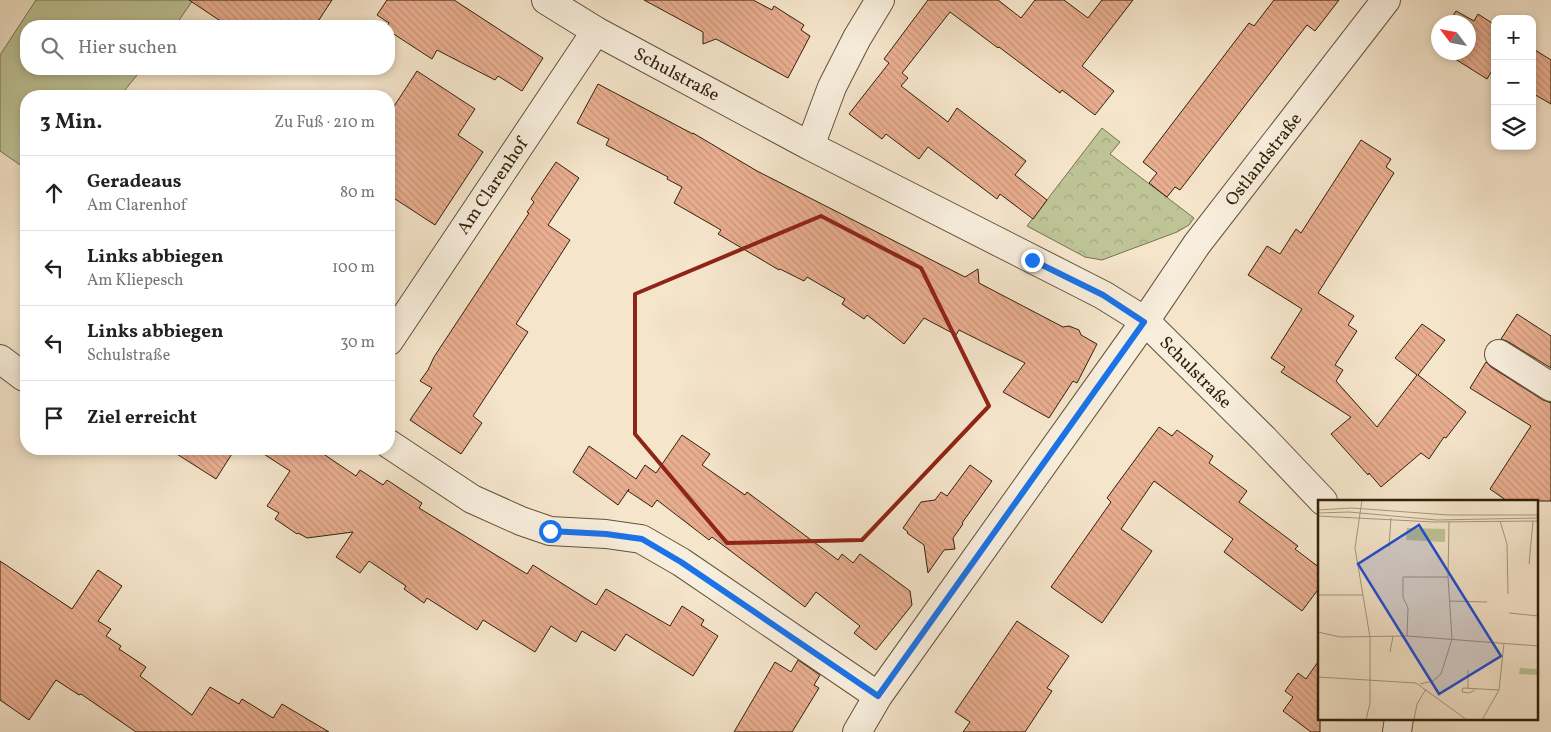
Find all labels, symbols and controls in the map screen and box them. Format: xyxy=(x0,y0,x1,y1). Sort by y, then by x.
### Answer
north arrow xyxy=(1431,15,1476,60)
map controls xyxy=(1491,15,1536,150)
button: + xyxy=(1491,15,1536,60)
search box xyxy=(20,20,395,75)
icon: search xyxy=(38,34,66,62)
text: Hier suchen xyxy=(78,35,177,61)
street label: Schulstraße xyxy=(629,42,723,108)
button: − xyxy=(1491,60,1536,105)
button: layers xyxy=(1491,105,1536,150)
text: 3 Min. xyxy=(40,108,102,137)
street label: Ostlandstraße xyxy=(1220,108,1309,212)
text: Zu Fuß · 210 m xyxy=(274,112,375,134)
street label: Am Clarenhof xyxy=(452,132,536,240)
text: Geradeaus xyxy=(87,169,182,195)
icon: ahead xyxy=(40,179,68,207)
text: 80 m xyxy=(340,182,375,204)
text: Am Clarenhof xyxy=(87,195,186,217)
text: Links abbiegen xyxy=(87,244,224,270)
route end xyxy=(1021,249,1044,272)
icon: left xyxy=(40,254,68,282)
text: 100 m xyxy=(332,257,375,279)
text: Am Kliepesch xyxy=(87,270,184,292)
text: Links abbiegen xyxy=(87,319,224,345)
icon: left xyxy=(40,329,68,357)
street label: Schulstraße xyxy=(1153,331,1237,415)
text: 30 m xyxy=(340,332,375,354)
text: Schulstraße xyxy=(87,345,170,367)
icon: arrive xyxy=(40,404,68,432)
text: Ziel erreicht xyxy=(87,405,197,431)
inset map xyxy=(1318,500,1538,720)
route start xyxy=(539,520,562,543)

